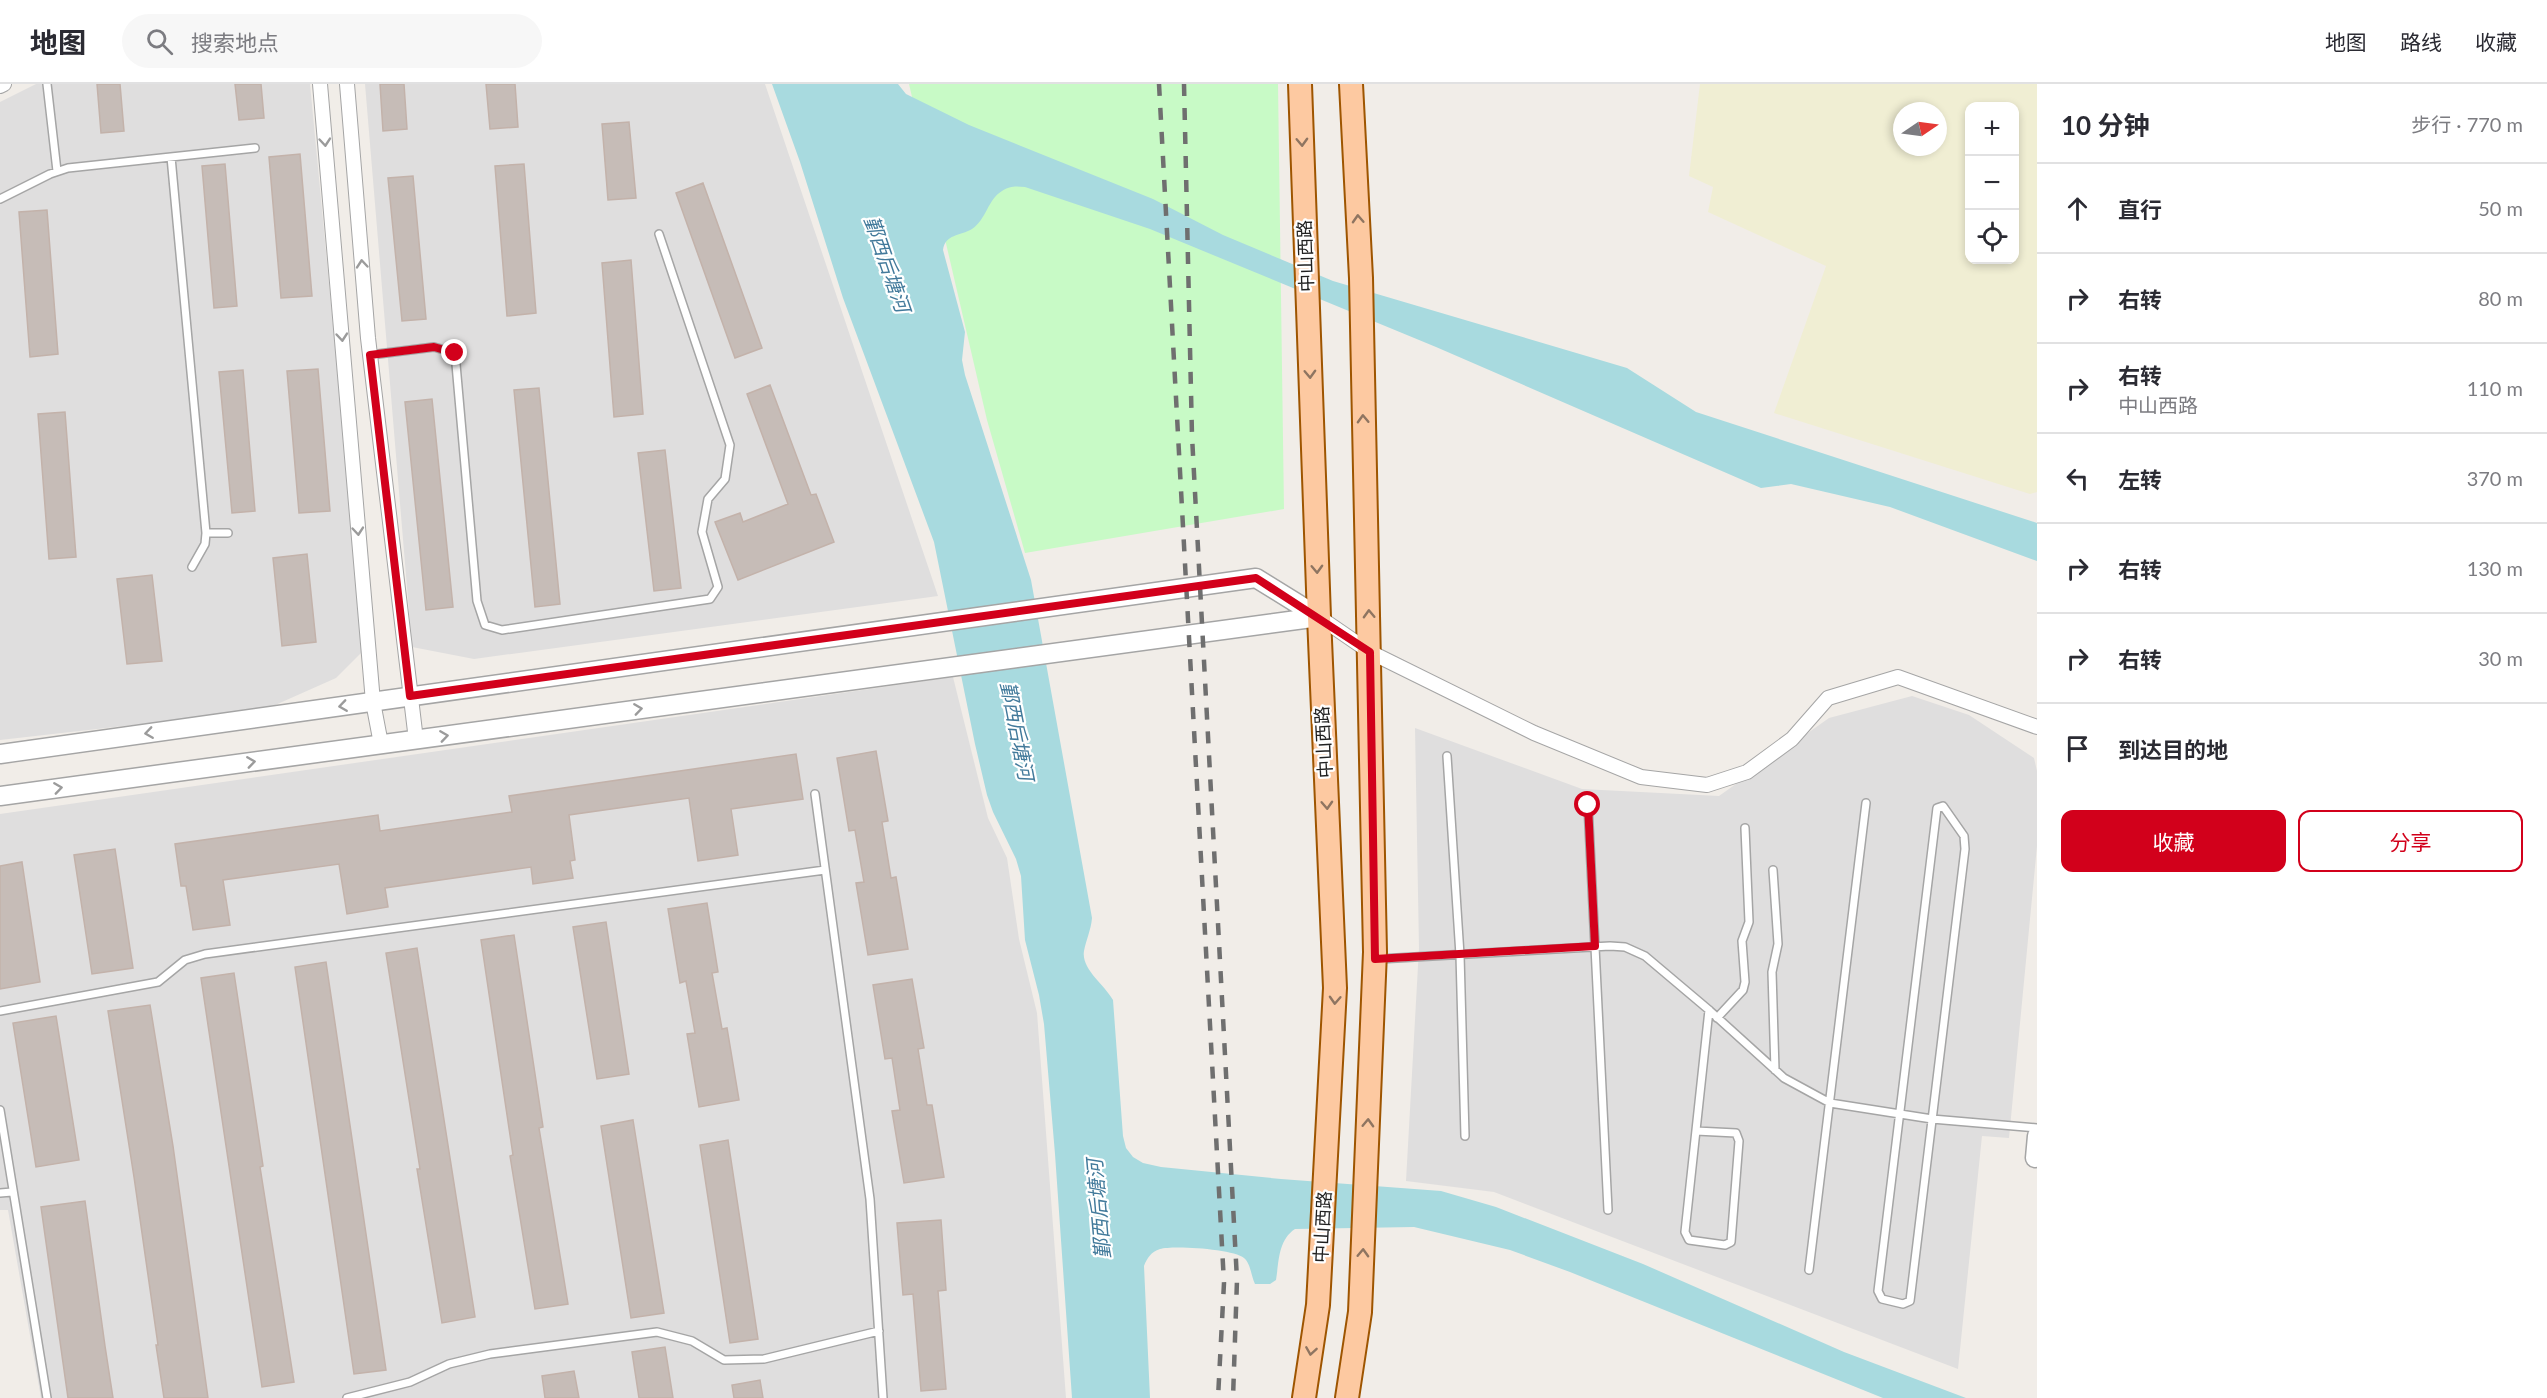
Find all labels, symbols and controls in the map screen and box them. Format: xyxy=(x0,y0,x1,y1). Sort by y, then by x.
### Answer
search box xyxy=(122,14,542,68)
text: 地图 xyxy=(30,25,86,59)
icon: search xyxy=(143,25,176,58)
text: 搜索地点 xyxy=(191,29,279,56)
text: 地图 xyxy=(2325,29,2367,54)
text: 路线 xyxy=(2400,29,2442,54)
text: 收藏 xyxy=(2475,29,2517,54)
north arrow xyxy=(1893,102,1947,156)
map controls xyxy=(1965,102,2019,264)
button: + xyxy=(1965,102,2019,156)
text: 10 分钟 xyxy=(2061,109,2149,141)
text: 步行 · 770 m xyxy=(2411,112,2523,136)
one-way arrow xyxy=(318,138,331,147)
one-way arrow xyxy=(1295,138,1308,147)
button: − xyxy=(1965,156,2019,210)
icon: ahead xyxy=(2061,192,2094,225)
text: 直行 xyxy=(2118,196,2162,223)
text: 50 m xyxy=(2478,196,2523,220)
button: locate xyxy=(1965,210,2019,264)
water label: 鄞西后塘河 xyxy=(860,212,917,319)
one-way arrow xyxy=(1352,215,1365,224)
street label: 中山西路 xyxy=(1293,220,1317,292)
one-way arrow xyxy=(356,260,369,269)
icon: right xyxy=(2061,282,2094,315)
text: 右转 xyxy=(2118,286,2162,313)
text: 80 m xyxy=(2478,286,2523,310)
one-way arrow xyxy=(335,332,348,341)
route end xyxy=(441,339,467,365)
text: 右转 xyxy=(2118,362,2162,389)
one-way arrow xyxy=(1303,369,1316,378)
icon: right xyxy=(2061,372,2094,405)
text: 110 m xyxy=(2467,376,2523,400)
text: 中山西路 xyxy=(2118,393,2198,417)
one-way arrow xyxy=(1357,414,1370,423)
icon: left xyxy=(2061,462,2094,495)
text: 左转 xyxy=(2118,466,2162,493)
text: 370 m xyxy=(2467,466,2523,490)
one-way arrow xyxy=(352,526,365,535)
icon: right xyxy=(2061,552,2094,585)
text: 右转 xyxy=(2118,556,2162,583)
text: 130 m xyxy=(2467,556,2523,580)
one-way arrow xyxy=(1311,564,1323,573)
one-way arrow xyxy=(1363,609,1375,618)
icon: right xyxy=(2061,642,2094,675)
text: 右转 xyxy=(2118,646,2162,673)
text: 30 m xyxy=(2478,646,2523,670)
water label: 鄞西后塘河 xyxy=(997,679,1040,786)
one-way arrow xyxy=(338,699,347,711)
one-way arrow xyxy=(633,704,642,716)
street label: 中山西路 xyxy=(1310,706,1336,779)
one-way arrow xyxy=(145,726,154,738)
one-way arrow xyxy=(440,730,449,742)
icon: arrive xyxy=(2061,732,2094,765)
text: 到达目的地 xyxy=(2118,736,2228,763)
one-way arrow xyxy=(247,756,256,769)
one-way arrow xyxy=(53,783,63,795)
route start xyxy=(1574,791,1600,817)
one-way arrow xyxy=(1321,801,1334,810)
button: 收藏 xyxy=(2061,810,2286,872)
button: 分享 xyxy=(2298,810,2523,872)
one-way arrow xyxy=(1328,996,1341,1005)
one-way arrow xyxy=(1362,1119,1375,1128)
water label: 鄞西后塘河 xyxy=(1081,1154,1114,1260)
street label: 中山西路 xyxy=(1309,1190,1335,1263)
one-way arrow xyxy=(1356,1249,1369,1258)
one-way arrow xyxy=(1306,1347,1318,1356)

